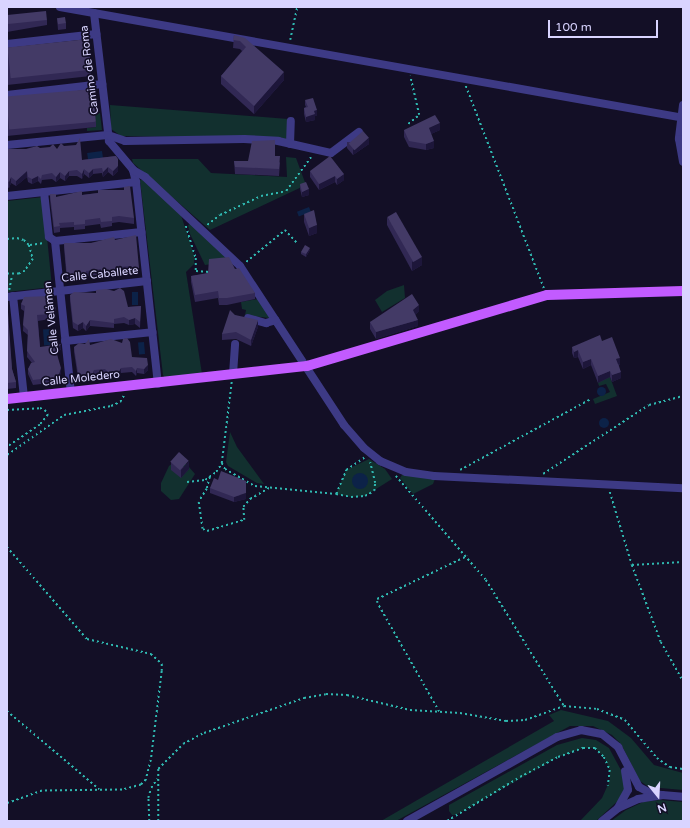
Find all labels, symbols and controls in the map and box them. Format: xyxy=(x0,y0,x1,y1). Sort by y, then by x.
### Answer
scale bar xyxy=(550,12,660,38)
text: 100 m xyxy=(555,20,592,34)
street label: Camino de Roma xyxy=(78,25,102,115)
street label: Calle Caballete xyxy=(61,264,139,286)
street label: Calle Velámen xyxy=(42,281,62,355)
street label: Calle Moledero xyxy=(41,368,121,390)
north arrow xyxy=(638,776,678,816)
text: N xyxy=(656,800,668,815)

